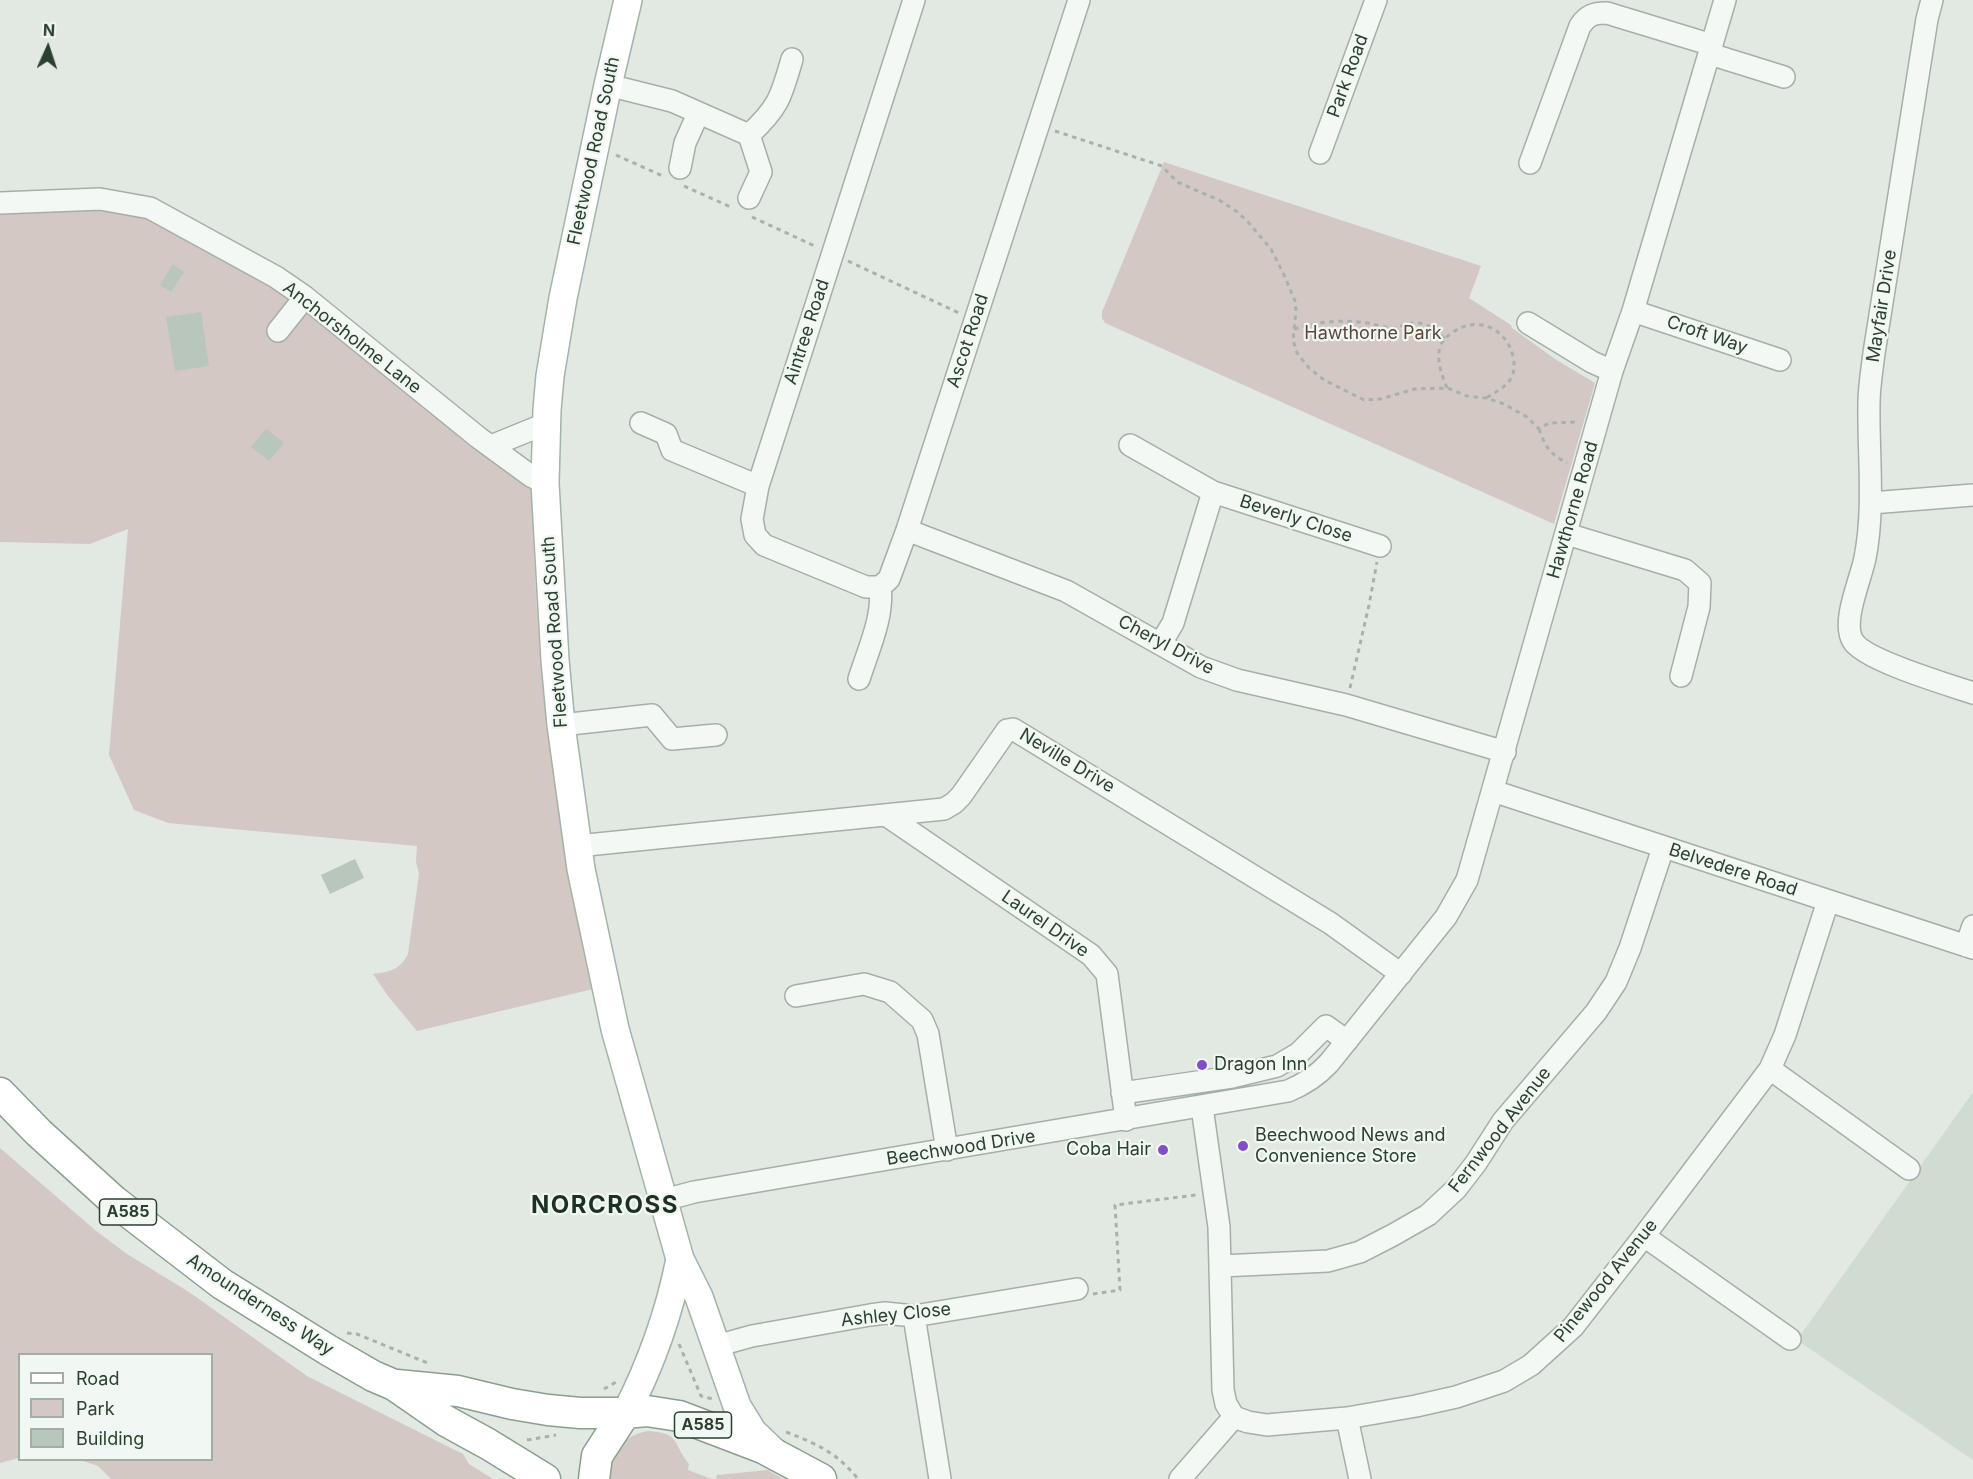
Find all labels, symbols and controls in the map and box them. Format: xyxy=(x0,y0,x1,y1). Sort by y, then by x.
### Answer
north arrow xyxy=(18,18,78,78)
text: N xyxy=(42,20,56,40)
street label: Park Road xyxy=(1323,31,1373,121)
street label: Fleetwood Road South xyxy=(563,55,625,247)
street label: Mayfair Drive xyxy=(1862,248,1902,364)
street label: Anchorsholme Lane xyxy=(279,277,425,399)
street label: Aintree Road xyxy=(780,277,834,387)
street label: Ascot Road xyxy=(943,291,993,391)
street label: Croft Way xyxy=(1664,311,1750,359)
park label: Hawthorne Park xyxy=(1304,323,1442,345)
street label: Hawthorne Road xyxy=(1543,439,1603,581)
street label: Beverly Close xyxy=(1237,491,1355,547)
street label: Fleetwood Road South xyxy=(538,535,572,729)
street label: Cheryl Drive xyxy=(1114,611,1218,679)
street label: Neville Drive xyxy=(1016,724,1118,798)
street label: Belvedere Road xyxy=(1666,839,1800,901)
street label: Laurel Drive xyxy=(997,886,1093,962)
place label: Dragon Inn xyxy=(1214,1054,1308,1076)
marker: Dragon Inn xyxy=(1195,1058,1209,1072)
street label: Fernwood Avenue xyxy=(1444,1063,1556,1197)
place label: Beechwood News and Convenience Store xyxy=(1255,1125,1446,1168)
street label: Beechwood Drive xyxy=(885,1126,1037,1170)
place label: Coba Hair xyxy=(1066,1139,1151,1161)
marker: Beechwood News and Convenience Store xyxy=(1236,1139,1250,1153)
marker: Coba Hair xyxy=(1156,1143,1170,1157)
district label: NORCROSS xyxy=(531,1192,679,1220)
road number: A585 xyxy=(100,1199,156,1225)
street label: Pinewood Avenue xyxy=(1550,1215,1662,1347)
street label: Amounderness Way xyxy=(182,1249,338,1361)
street label: Ashley Close xyxy=(840,1298,952,1332)
legend xyxy=(18,1353,213,1461)
text: Road xyxy=(76,1368,119,1389)
text: Park xyxy=(76,1398,115,1419)
road number: A585 xyxy=(674,1412,732,1438)
text: Building xyxy=(76,1428,144,1449)

